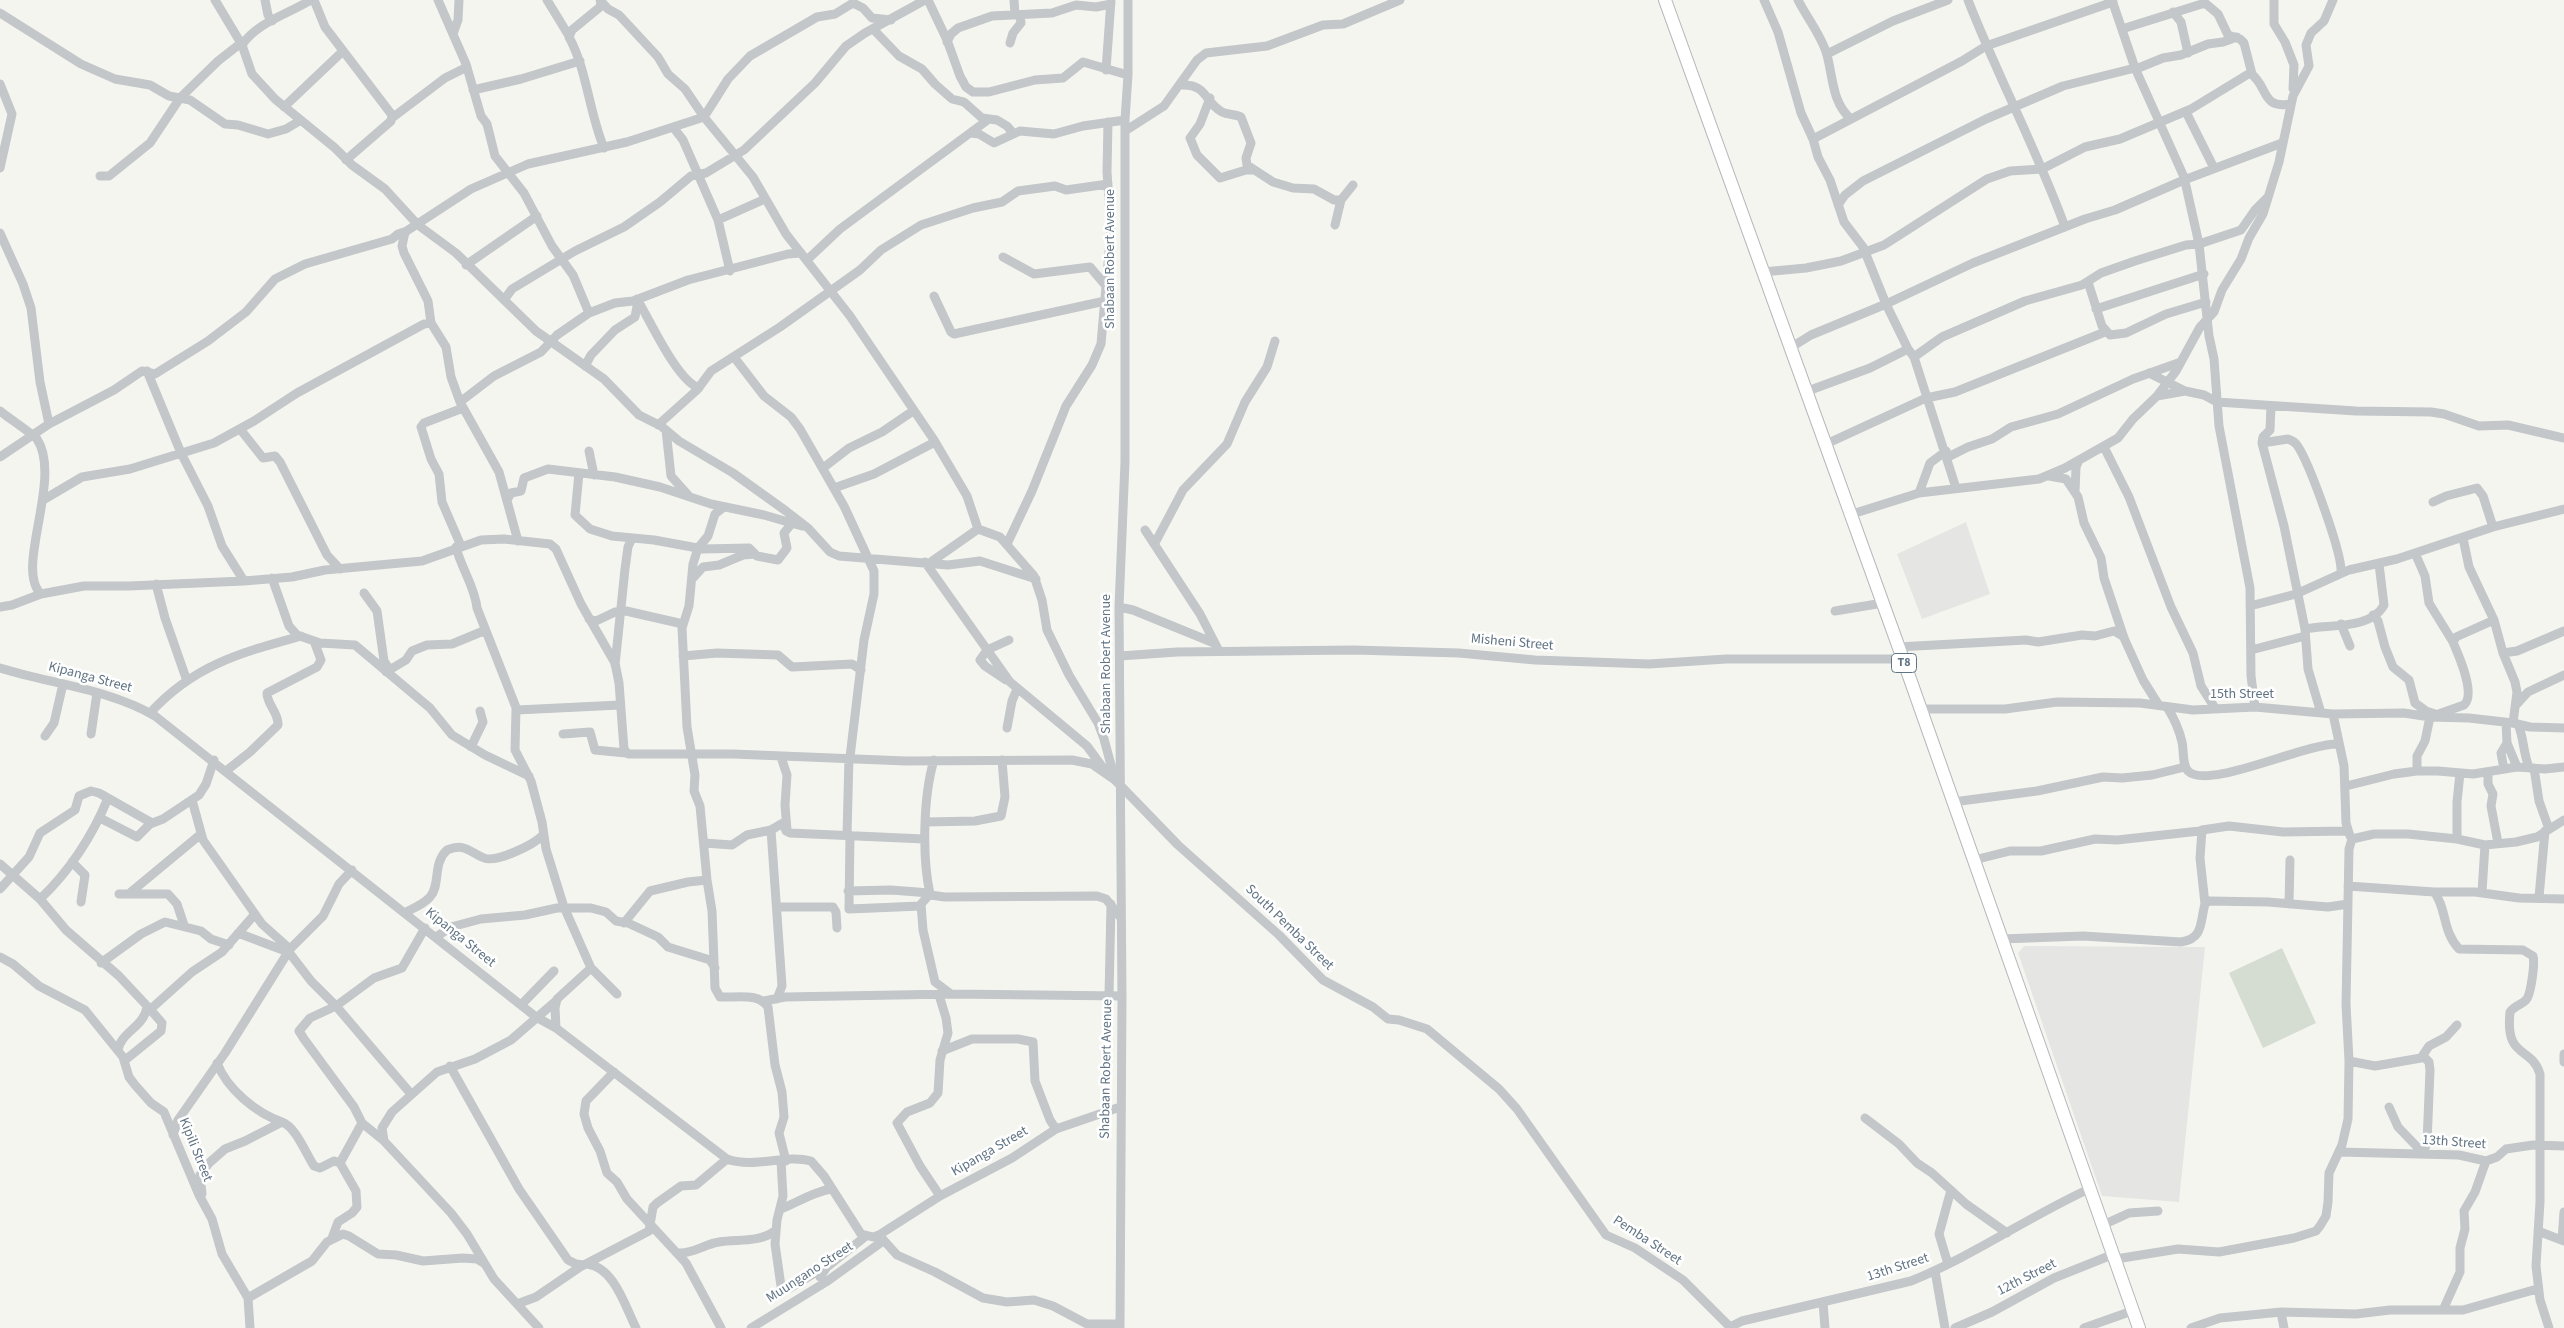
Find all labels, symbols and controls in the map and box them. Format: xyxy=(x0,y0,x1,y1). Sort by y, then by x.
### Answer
street label: Shabaan Robert Avenue xyxy=(1103,189,1119,329)
street label: Shabaan Robert Avenue xyxy=(1099,594,1115,734)
street label: Misheni Street xyxy=(1470,631,1554,655)
road number: T8 xyxy=(1892,654,1916,672)
street label: Kipanga Street xyxy=(46,659,134,697)
street label: 15th Street xyxy=(2210,687,2274,703)
street label: South Pemba Street xyxy=(1241,882,1337,974)
street label: Kipanga Street xyxy=(421,905,499,971)
street label: Shabaan Robert Avenue xyxy=(1097,999,1117,1139)
street label: Kipili Street xyxy=(175,1115,215,1185)
street label: Kipanga Street xyxy=(949,1123,1031,1181)
street label: 13th Street xyxy=(2421,1132,2487,1154)
street label: Pemba Street xyxy=(1609,1213,1685,1269)
street label: Muungano Street xyxy=(763,1239,857,1307)
street label: 13th Street xyxy=(1865,1250,1931,1286)
street label: 12th Street xyxy=(1995,1256,2059,1300)

